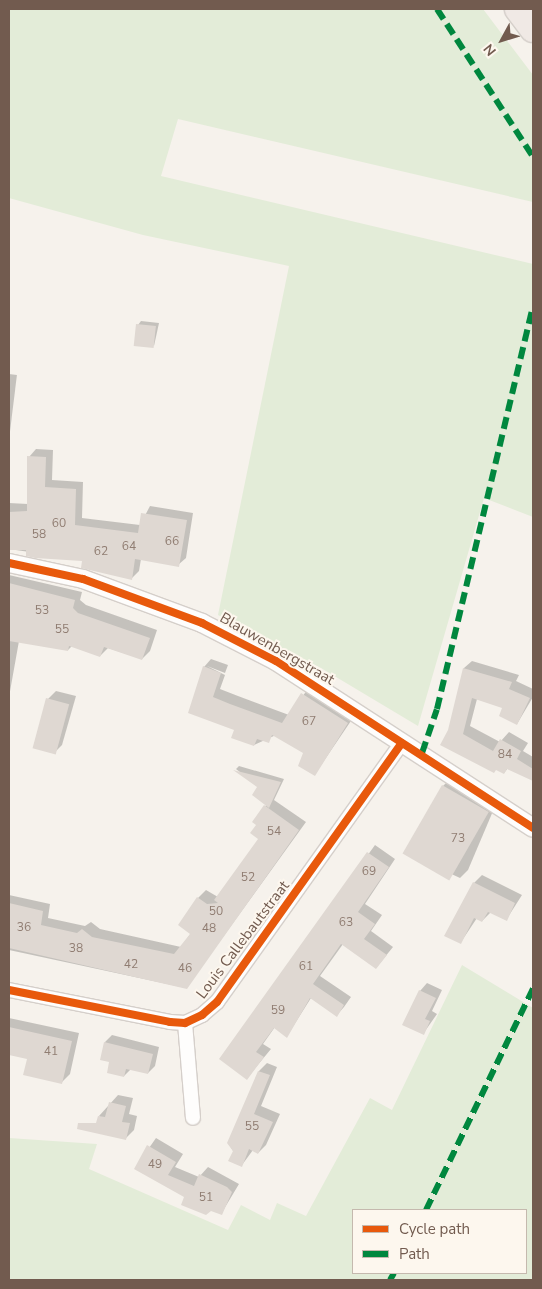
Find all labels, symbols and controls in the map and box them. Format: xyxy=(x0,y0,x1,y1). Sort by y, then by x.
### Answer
north arrow xyxy=(477,15,527,65)
text: N xyxy=(479,40,501,60)
house number: 60 xyxy=(52,517,66,531)
house number: 58 xyxy=(32,528,46,542)
house number: 66 xyxy=(165,535,179,549)
house number: 64 xyxy=(122,540,136,554)
house number: 62 xyxy=(94,545,108,559)
house number: 53 xyxy=(35,604,49,618)
street label: Blauwenbergstraat xyxy=(216,609,338,689)
house number: 55 xyxy=(55,623,69,637)
house number: 67 xyxy=(302,715,316,729)
house number: 84 xyxy=(498,748,512,762)
house number: 54 xyxy=(267,825,281,839)
house number: 73 xyxy=(451,832,465,846)
house number: 69 xyxy=(362,865,376,879)
house number: 52 xyxy=(241,871,255,885)
street label: Louis Callebautstraat xyxy=(193,877,293,1003)
house number: 50 xyxy=(209,905,223,919)
house number: 63 xyxy=(339,916,353,930)
house number: 36 xyxy=(17,921,31,935)
house number: 48 xyxy=(202,922,216,936)
house number: 38 xyxy=(69,942,83,956)
house number: 42 xyxy=(124,958,138,972)
house number: 61 xyxy=(299,960,313,974)
house number: 46 xyxy=(178,962,192,976)
house number: 59 xyxy=(271,1004,285,1018)
house number: 41 xyxy=(44,1045,58,1059)
house number: 55 xyxy=(245,1120,259,1134)
house number: 49 xyxy=(148,1158,162,1172)
house number: 51 xyxy=(199,1191,213,1205)
legend xyxy=(352,1209,527,1274)
text: Cycle path xyxy=(399,1219,470,1239)
text: Path xyxy=(399,1244,430,1264)

